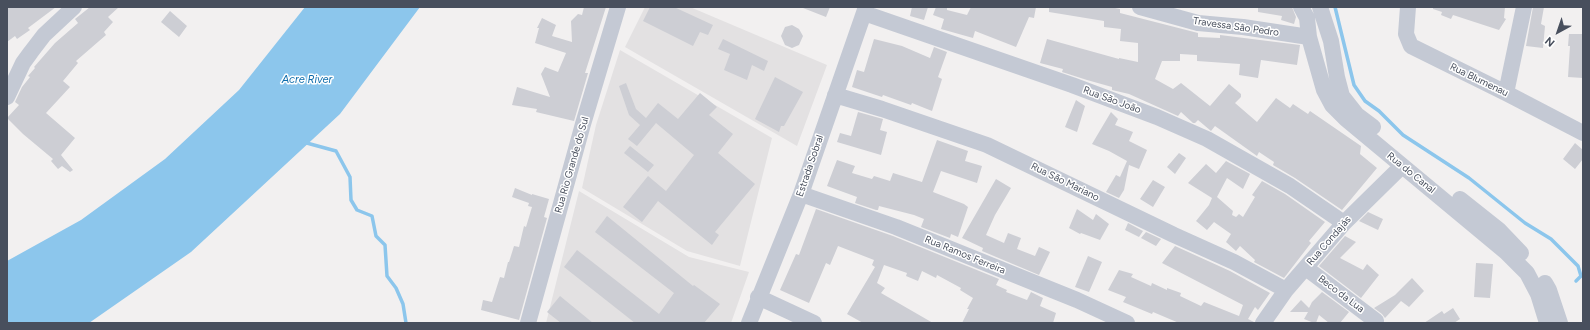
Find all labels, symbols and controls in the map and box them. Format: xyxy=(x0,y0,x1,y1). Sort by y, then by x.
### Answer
north arrow xyxy=(1538,12,1578,52)
street label: Travessa São Pedro xyxy=(1192,15,1280,39)
text: N xyxy=(1543,34,1557,49)
street label: Rua Blumenau xyxy=(1448,61,1510,99)
water label: Acre River xyxy=(282,73,332,87)
street label: Rua São João xyxy=(1081,84,1143,116)
street label: Rua Rio Grande do Sul xyxy=(552,115,592,215)
street label: Estrada Sobral xyxy=(794,133,826,199)
street label: Rua do Canal xyxy=(1384,150,1438,196)
street label: Rua São Mariano xyxy=(1029,160,1101,204)
street label: Rua Condajás xyxy=(1304,214,1354,268)
street label: Rua Ramos Ferreira xyxy=(923,233,1007,277)
street label: Beco da Lua xyxy=(1316,273,1366,315)

